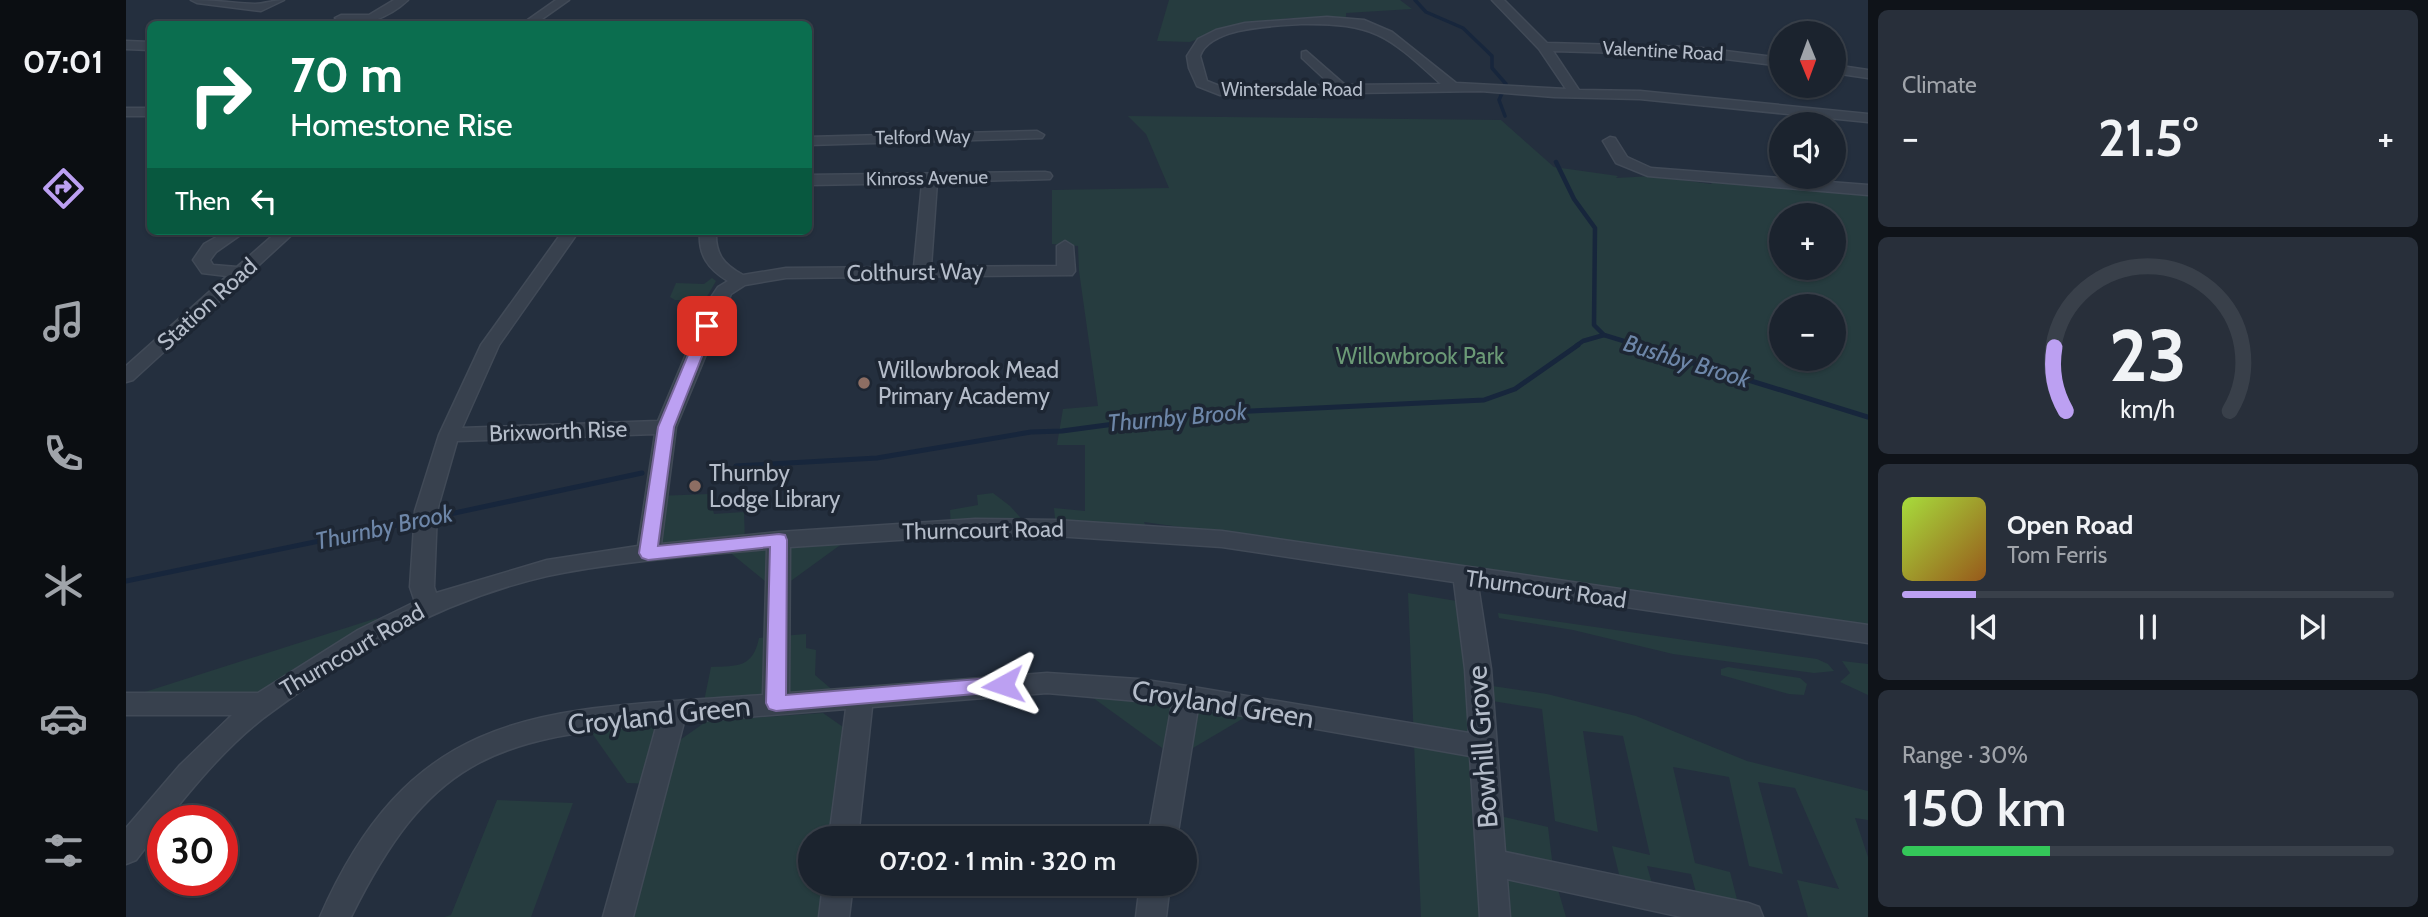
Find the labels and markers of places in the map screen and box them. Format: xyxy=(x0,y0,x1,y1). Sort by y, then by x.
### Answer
pin xyxy=(677,296,737,356)
place label: Willowbrook Mead Primary Academy xyxy=(878,356,1059,410)
marker: Willowbrook Mead Primary Academy xyxy=(856,375,872,391)
place label: Thurnby Lodge Library xyxy=(709,459,841,513)
marker: Thurnby Lodge Library xyxy=(687,478,703,494)

